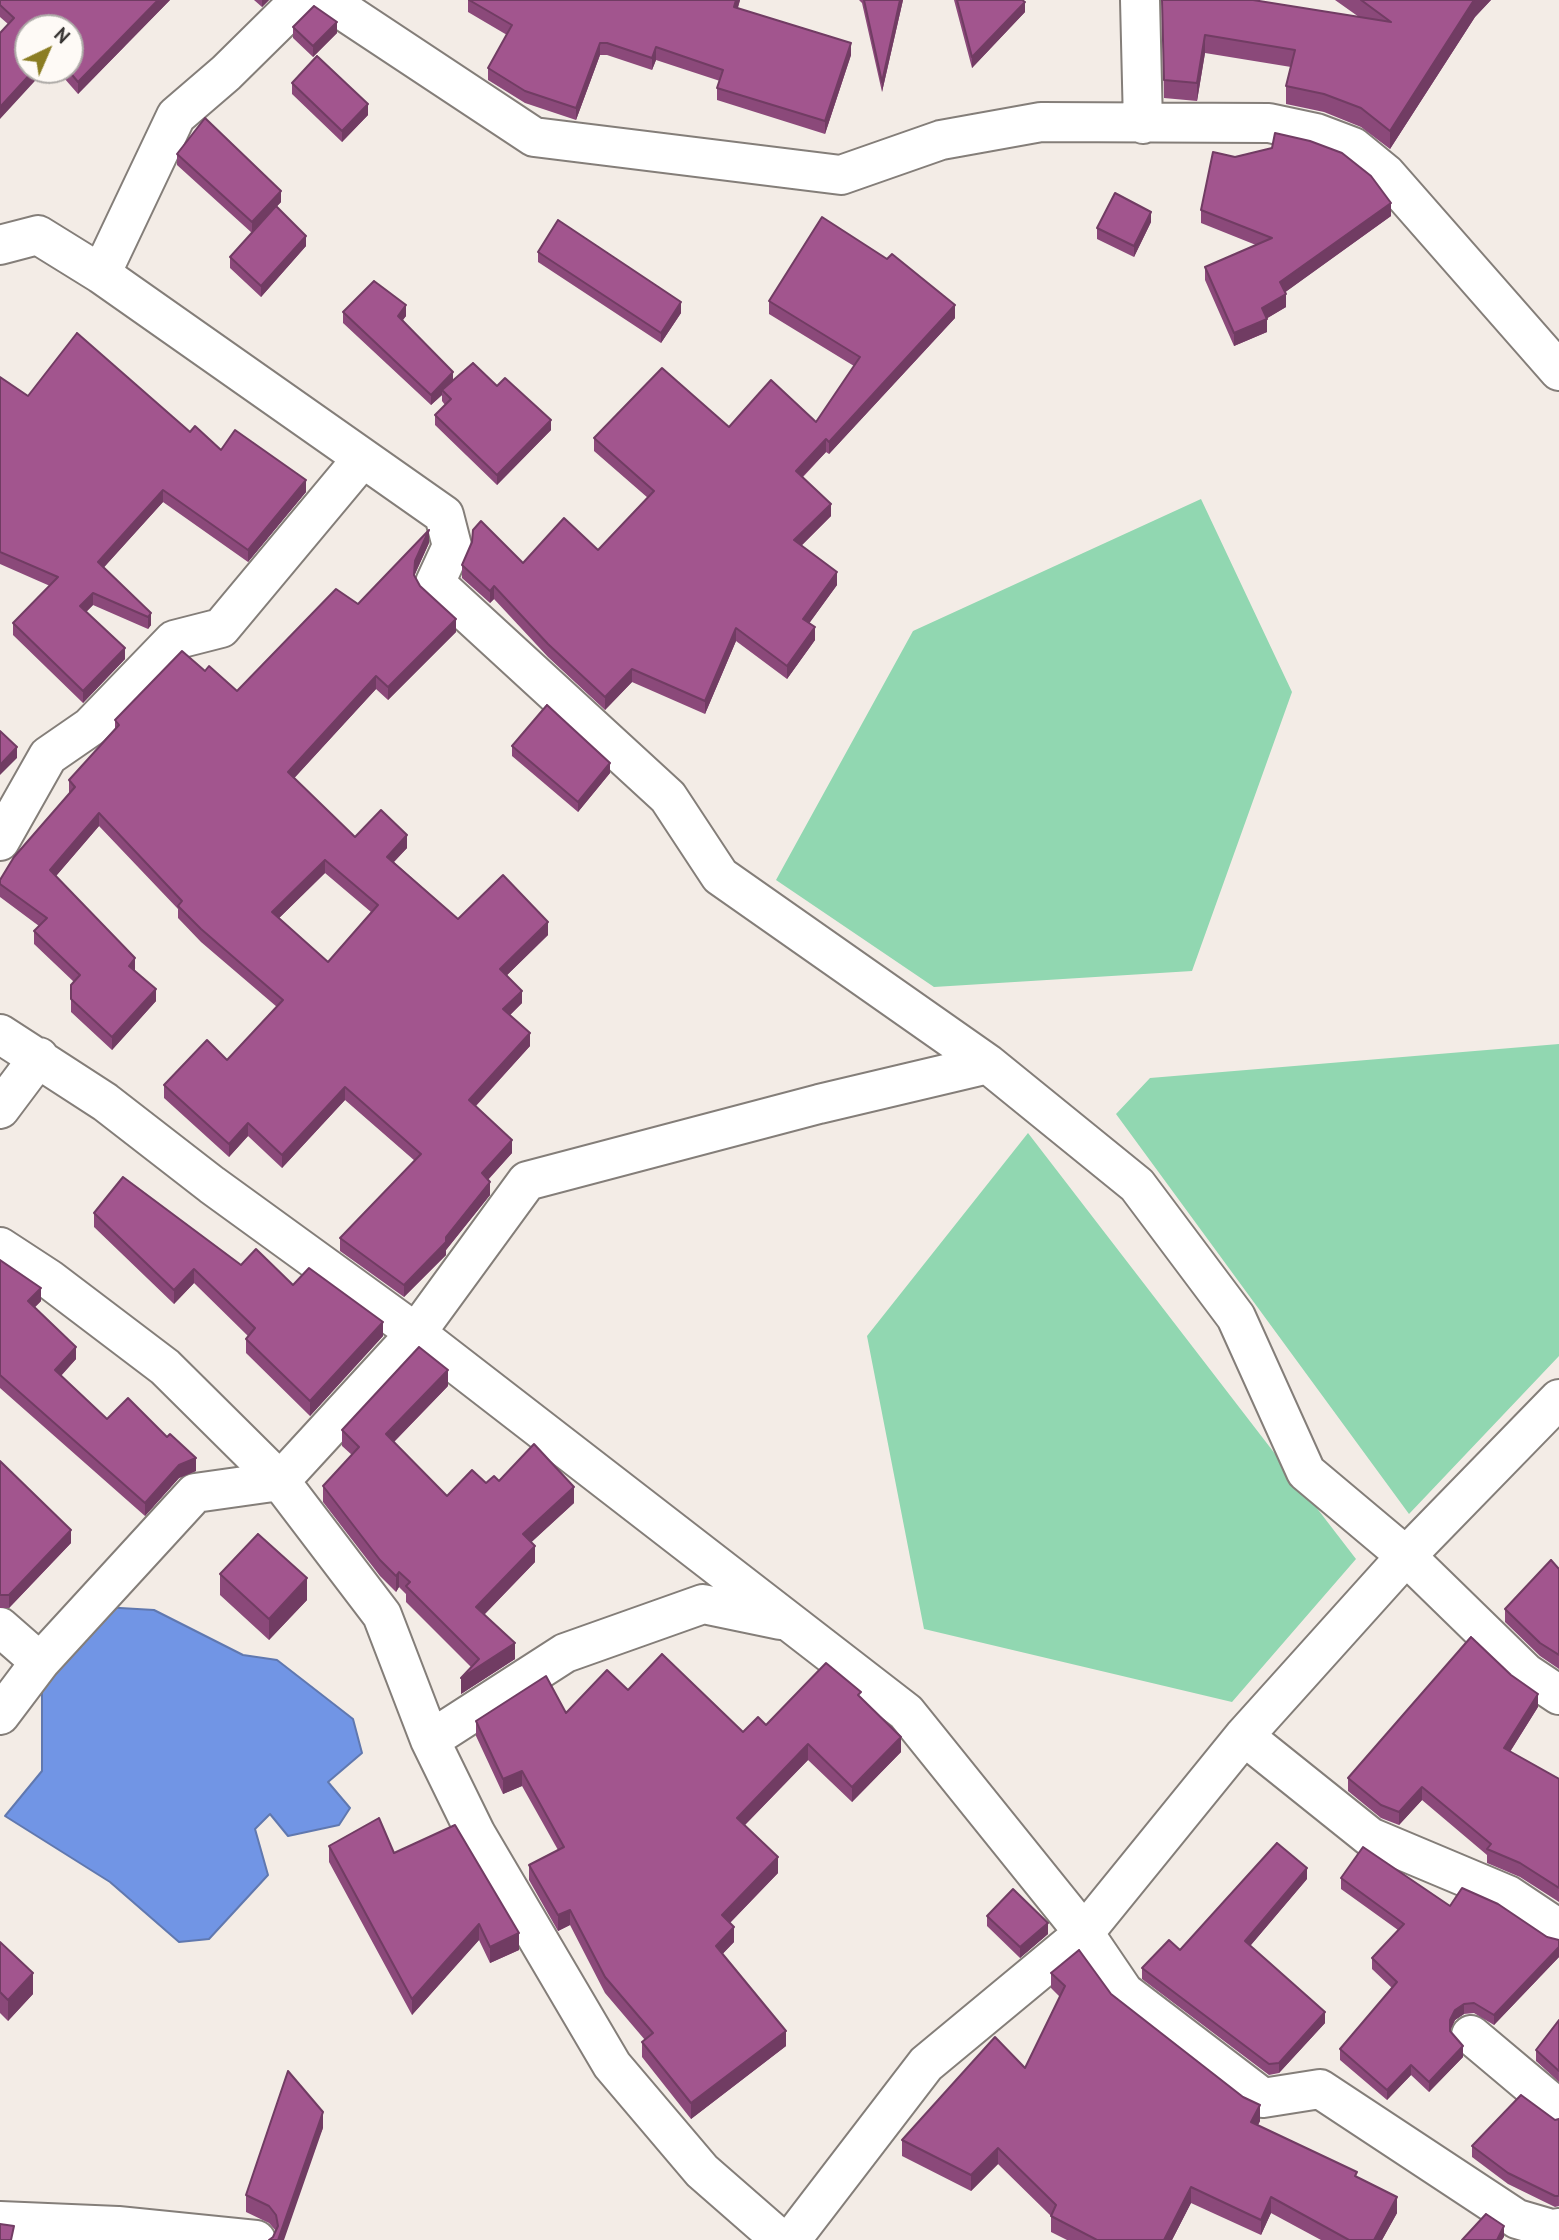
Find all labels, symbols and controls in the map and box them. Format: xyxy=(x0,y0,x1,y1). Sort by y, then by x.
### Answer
north arrow xyxy=(14,14,84,84)
text: N xyxy=(49,22,75,48)

